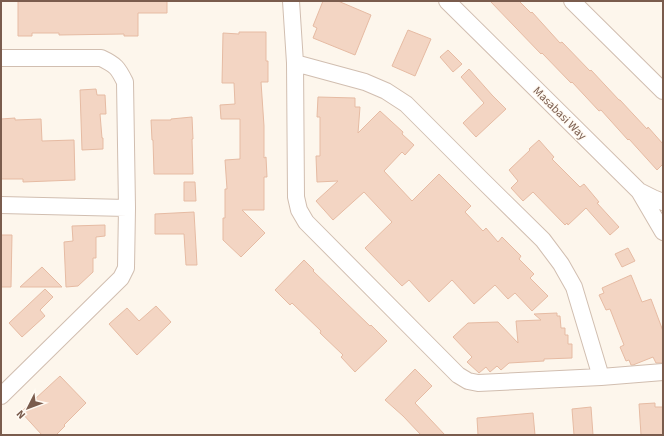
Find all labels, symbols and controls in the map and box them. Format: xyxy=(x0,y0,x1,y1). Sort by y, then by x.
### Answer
street label: Masabasi Way xyxy=(529,83,591,144)
north arrow xyxy=(8,388,48,428)
text: N xyxy=(13,407,29,422)

